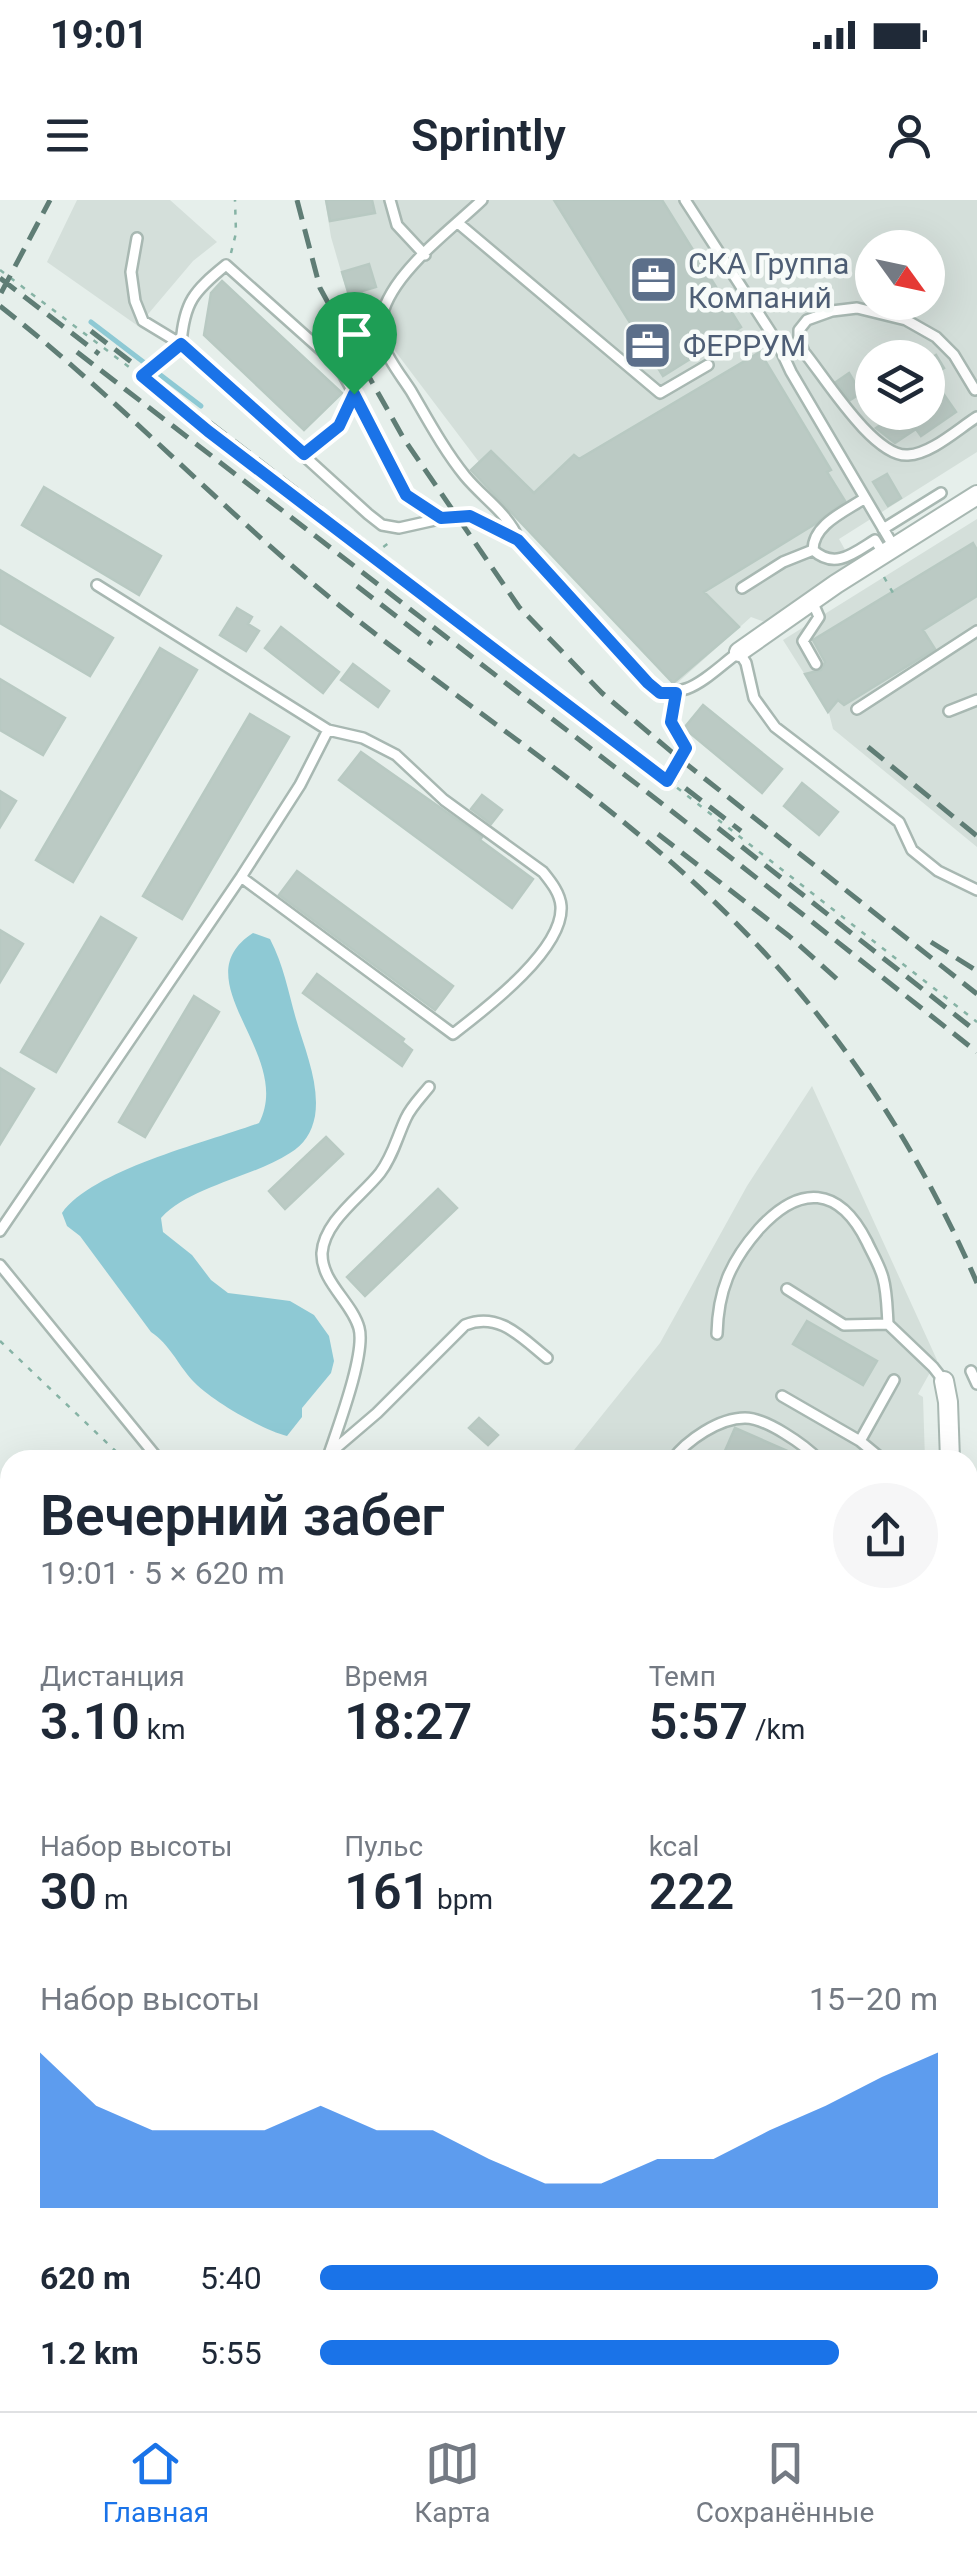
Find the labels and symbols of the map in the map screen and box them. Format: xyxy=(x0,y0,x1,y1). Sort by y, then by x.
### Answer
north arrow xyxy=(855,230,945,320)
place label: СКА Группа Компаний xyxy=(688,246,849,315)
office icon: СКА Группа Компаний xyxy=(627,254,679,306)
pin xyxy=(312,292,397,395)
office icon: ФЕРРУМ xyxy=(622,319,674,371)
place label: ФЕРРУМ xyxy=(683,328,806,363)

